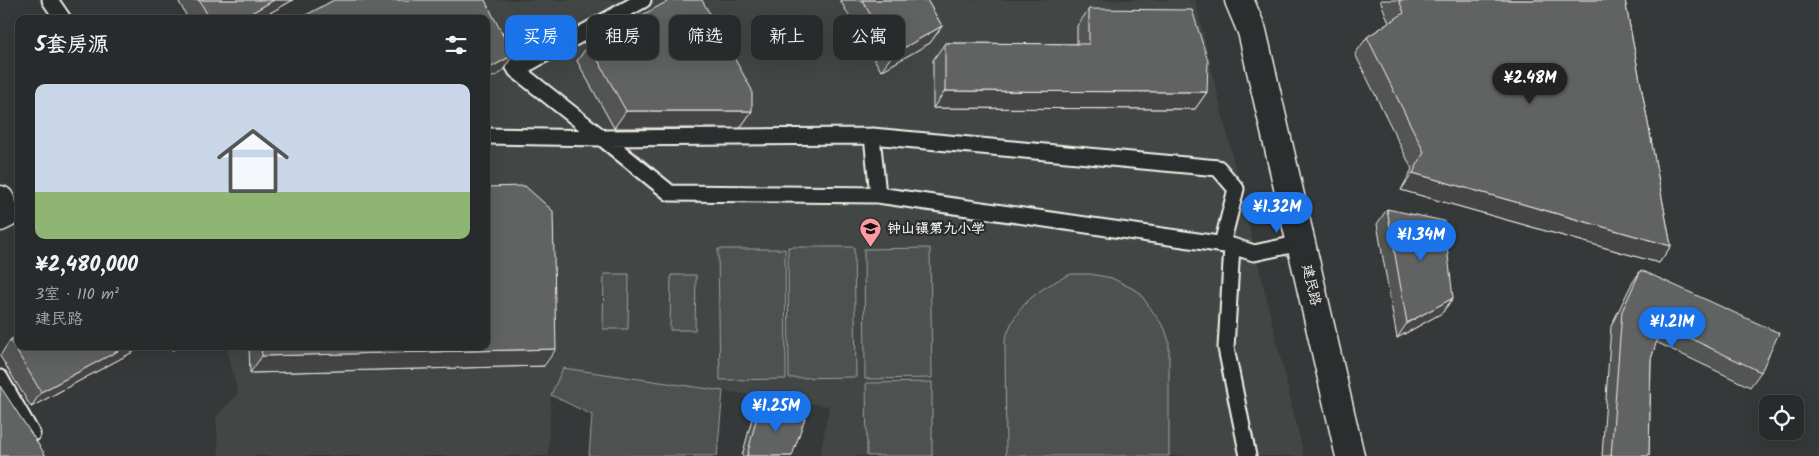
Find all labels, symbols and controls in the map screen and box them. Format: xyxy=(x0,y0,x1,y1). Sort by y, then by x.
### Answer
chip: 买房 xyxy=(505,15,577,60)
chip: 租房 xyxy=(587,15,659,60)
chip: 筛选 xyxy=(669,15,741,60)
chip: 新上 xyxy=(751,15,823,60)
chip: 公寓 xyxy=(833,15,905,60)
text: 5套房源 xyxy=(35,29,109,62)
icon: filters xyxy=(442,31,470,59)
pin: ¥2.48M xyxy=(1489,62,1571,105)
text: ¥2.48M xyxy=(1503,66,1557,91)
icon: home xyxy=(208,116,298,206)
pin: ¥1.32M xyxy=(1236,192,1318,234)
text: ¥1.32M xyxy=(1253,195,1301,220)
school or university icon: 钟山镇第九小学 xyxy=(859,217,883,248)
place label: 钟山镇第九小学 xyxy=(887,218,985,240)
pin: ¥1.34M xyxy=(1380,220,1462,262)
text: ¥1.34M xyxy=(1397,223,1445,248)
text: ¥2,480,000 xyxy=(35,249,138,282)
street label: 建民路 xyxy=(1296,262,1326,308)
text: 3室 · 110 m² xyxy=(35,282,119,307)
pin: ¥1.21M xyxy=(1631,306,1713,349)
text: 建民路 xyxy=(35,307,83,332)
text: ¥1.21M xyxy=(1650,310,1694,335)
pin: ¥1.25M xyxy=(735,390,817,433)
text: ¥1.25M xyxy=(752,394,800,419)
map controls xyxy=(1759,395,1804,440)
button: locate xyxy=(1759,395,1804,440)

